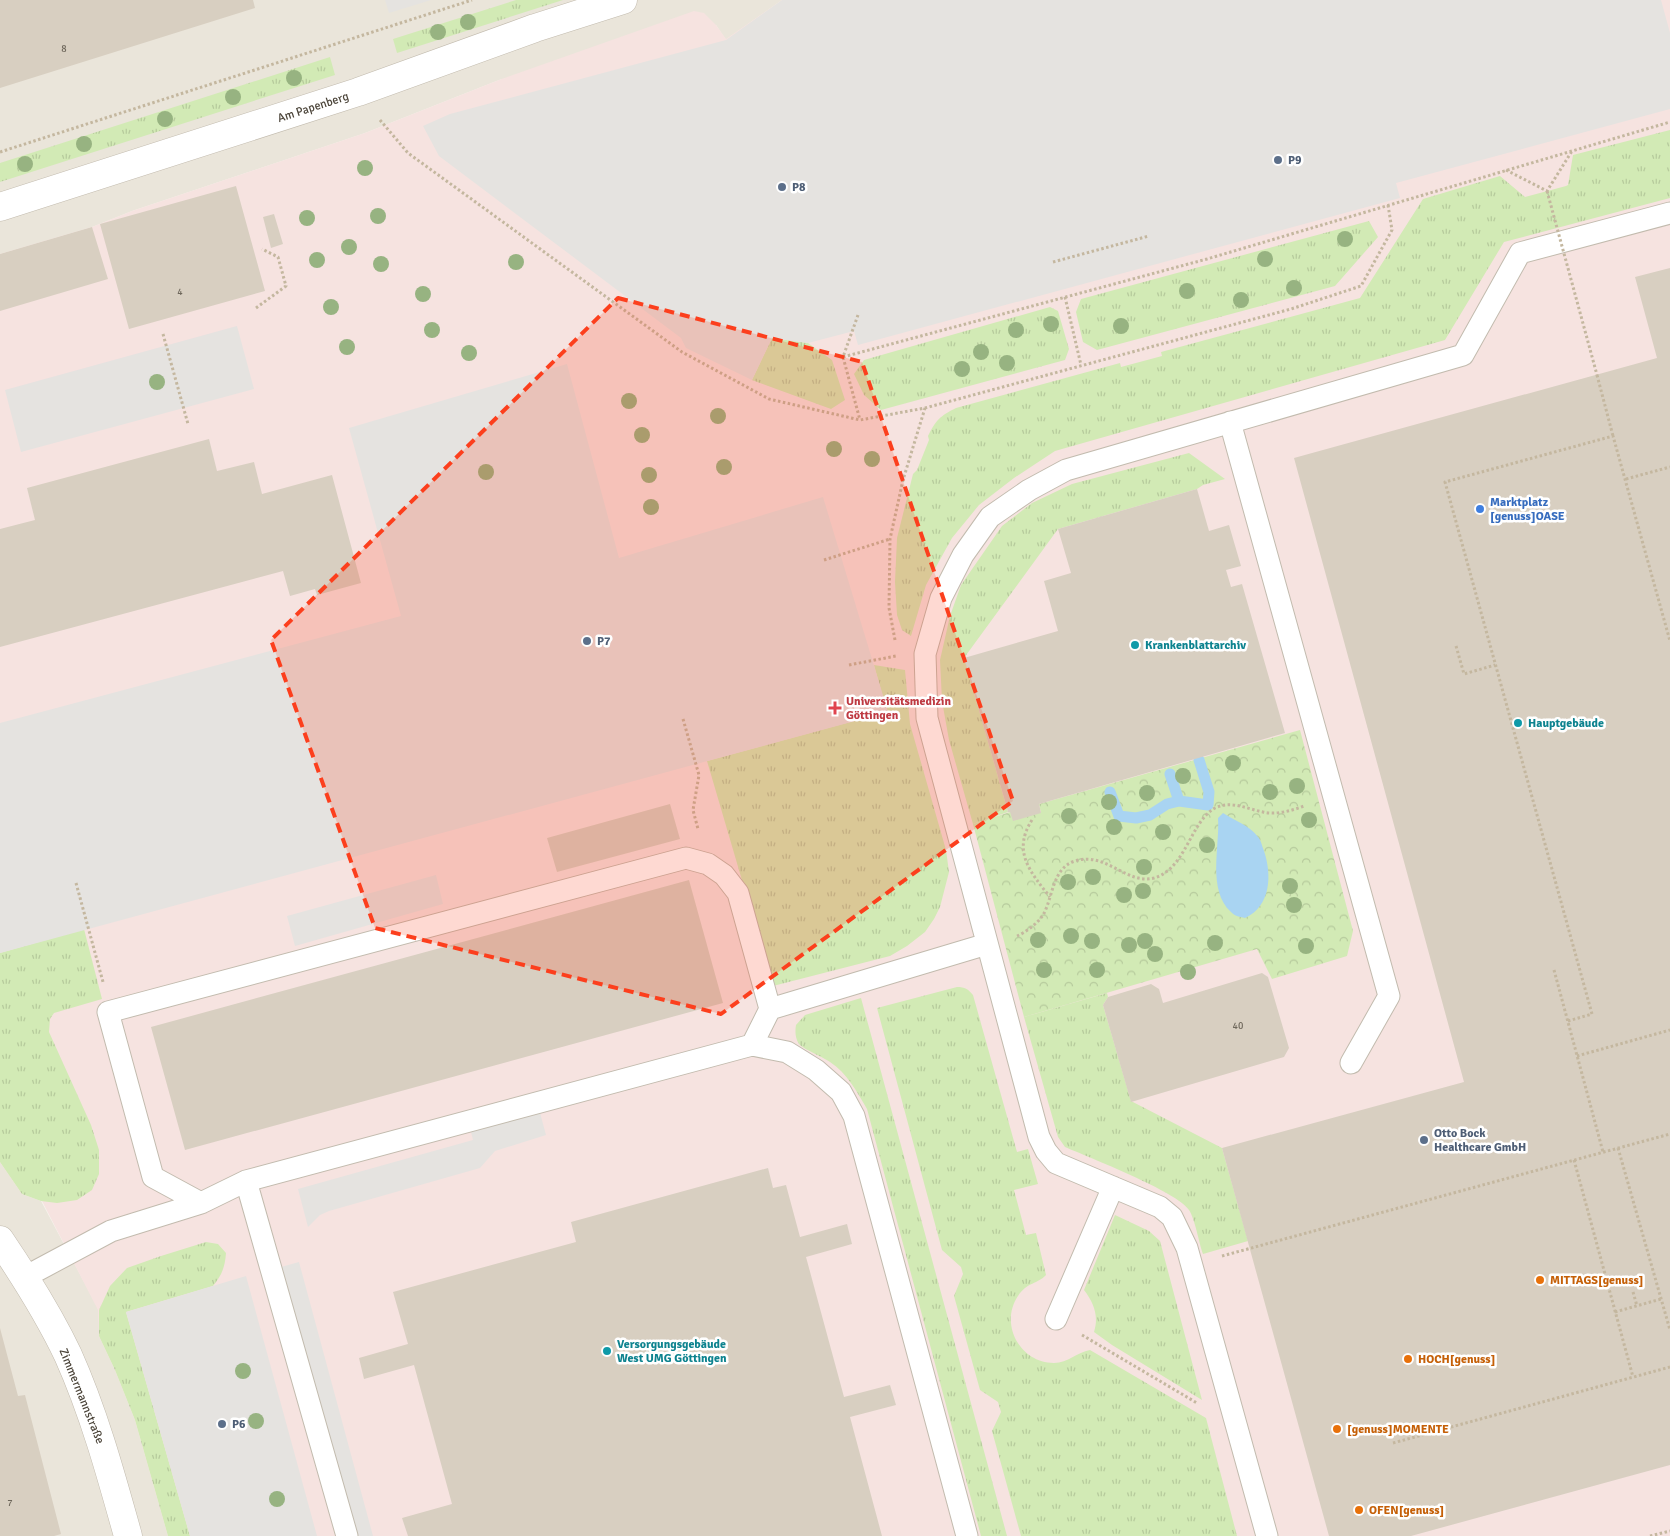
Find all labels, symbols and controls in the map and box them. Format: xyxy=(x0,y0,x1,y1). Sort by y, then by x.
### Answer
house number: 8 xyxy=(61,43,67,55)
street label: Am Papenberg xyxy=(276,89,351,126)
place label: P9 xyxy=(1288,153,1302,168)
marker: P9 xyxy=(1272,154,1284,166)
place label: P8 xyxy=(792,180,806,195)
marker: P8 xyxy=(776,181,788,193)
house number: 4 xyxy=(177,286,183,298)
place label: Marktplatz [genuss]OASE xyxy=(1490,495,1565,524)
marker: Marktplatz [genuss]OASE xyxy=(1474,503,1486,515)
place label: P7 xyxy=(597,634,611,649)
marker: P7 xyxy=(581,635,593,647)
place label: Krankenblattarchiv xyxy=(1145,638,1246,653)
marker: Krankenblattarchiv xyxy=(1129,639,1141,651)
place label: Universitätsmedizin Göttingen xyxy=(846,694,951,723)
marker: Universitätsmedizin Göttingen xyxy=(828,701,842,715)
place label: Hauptgebäude xyxy=(1528,716,1604,731)
marker: Hauptgebäude xyxy=(1512,717,1524,729)
house number: 40 xyxy=(1233,1020,1243,1032)
place label: Otto Bock Healthcare GmbH xyxy=(1434,1126,1526,1155)
marker: Otto Bock Healthcare GmbH xyxy=(1418,1134,1430,1146)
place label: MITTAGS[genuss] xyxy=(1550,1273,1644,1288)
marker: MITTAGS[genuss] xyxy=(1534,1274,1546,1286)
place label: Versorgungsgebäude West UMG Göttingen xyxy=(617,1337,727,1366)
marker: Versorgungsgebäude West UMG Göttingen xyxy=(601,1345,613,1357)
street label: Zimmermannstraße xyxy=(56,1346,108,1446)
place label: HOCH[genuss] xyxy=(1418,1352,1495,1367)
marker: HOCH[genuss] xyxy=(1402,1353,1414,1365)
place label: P6 xyxy=(232,1417,246,1432)
marker: P6 xyxy=(216,1418,228,1430)
place label: [genuss]MOMENTE xyxy=(1347,1422,1449,1437)
marker: [genuss]MOMENTE xyxy=(1331,1423,1343,1435)
house number: 7 xyxy=(7,1497,13,1509)
place label: OFEN[genuss] xyxy=(1369,1503,1444,1518)
marker: OFEN[genuss] xyxy=(1353,1504,1365,1516)

